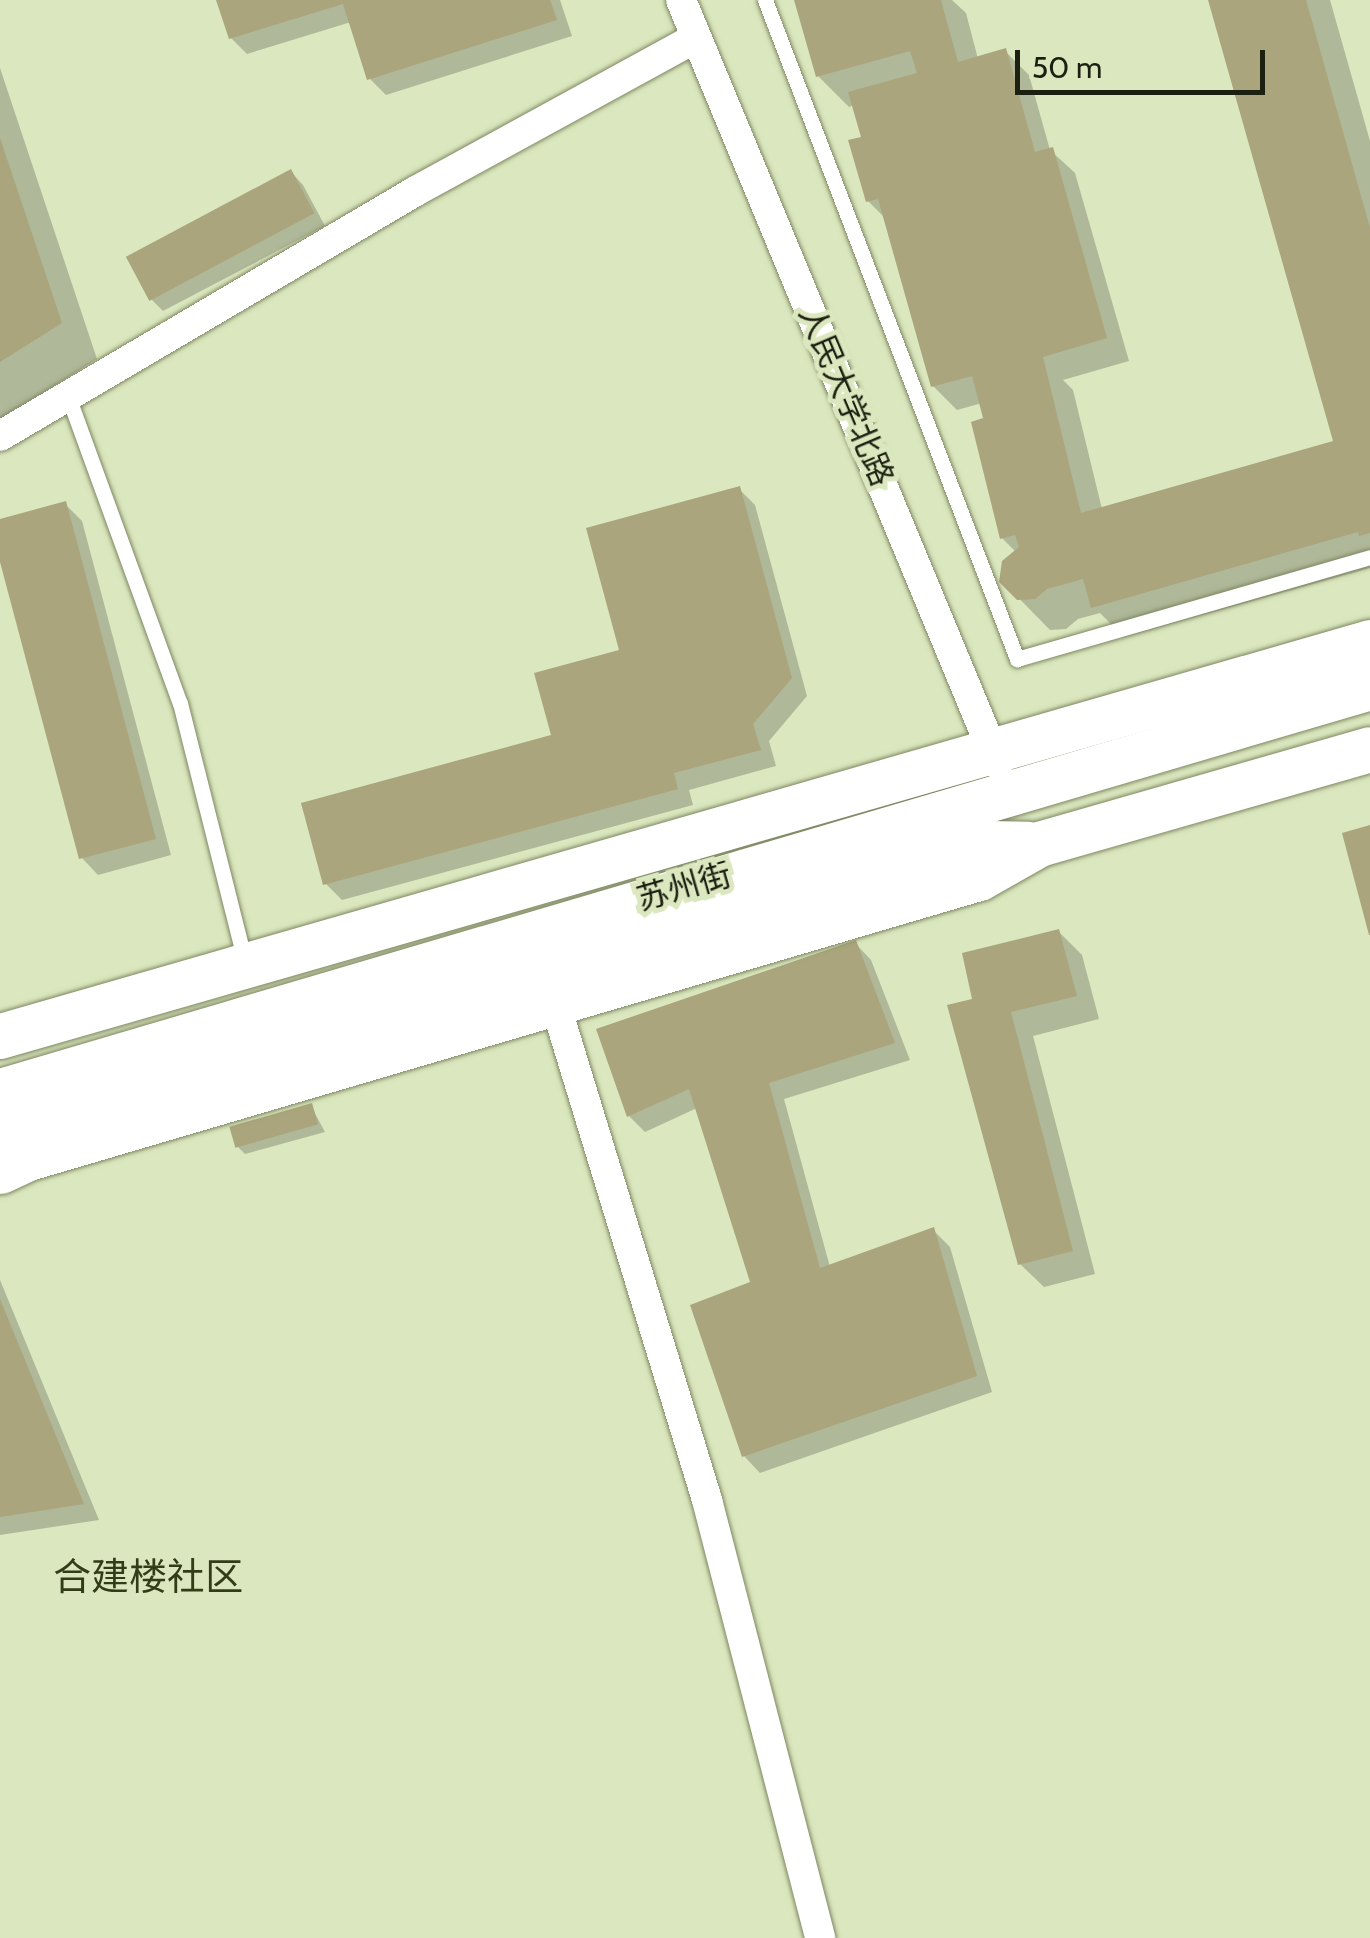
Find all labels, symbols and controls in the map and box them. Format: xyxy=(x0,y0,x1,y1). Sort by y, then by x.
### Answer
scale bar xyxy=(1020,30,1270,92)
text: 50 m xyxy=(1032,49,1102,86)
street label: 人民大学北路 xyxy=(791,300,901,492)
street label: 苏州街 xyxy=(633,855,735,919)
district label: 合建楼社区 xyxy=(53,1554,243,1600)

